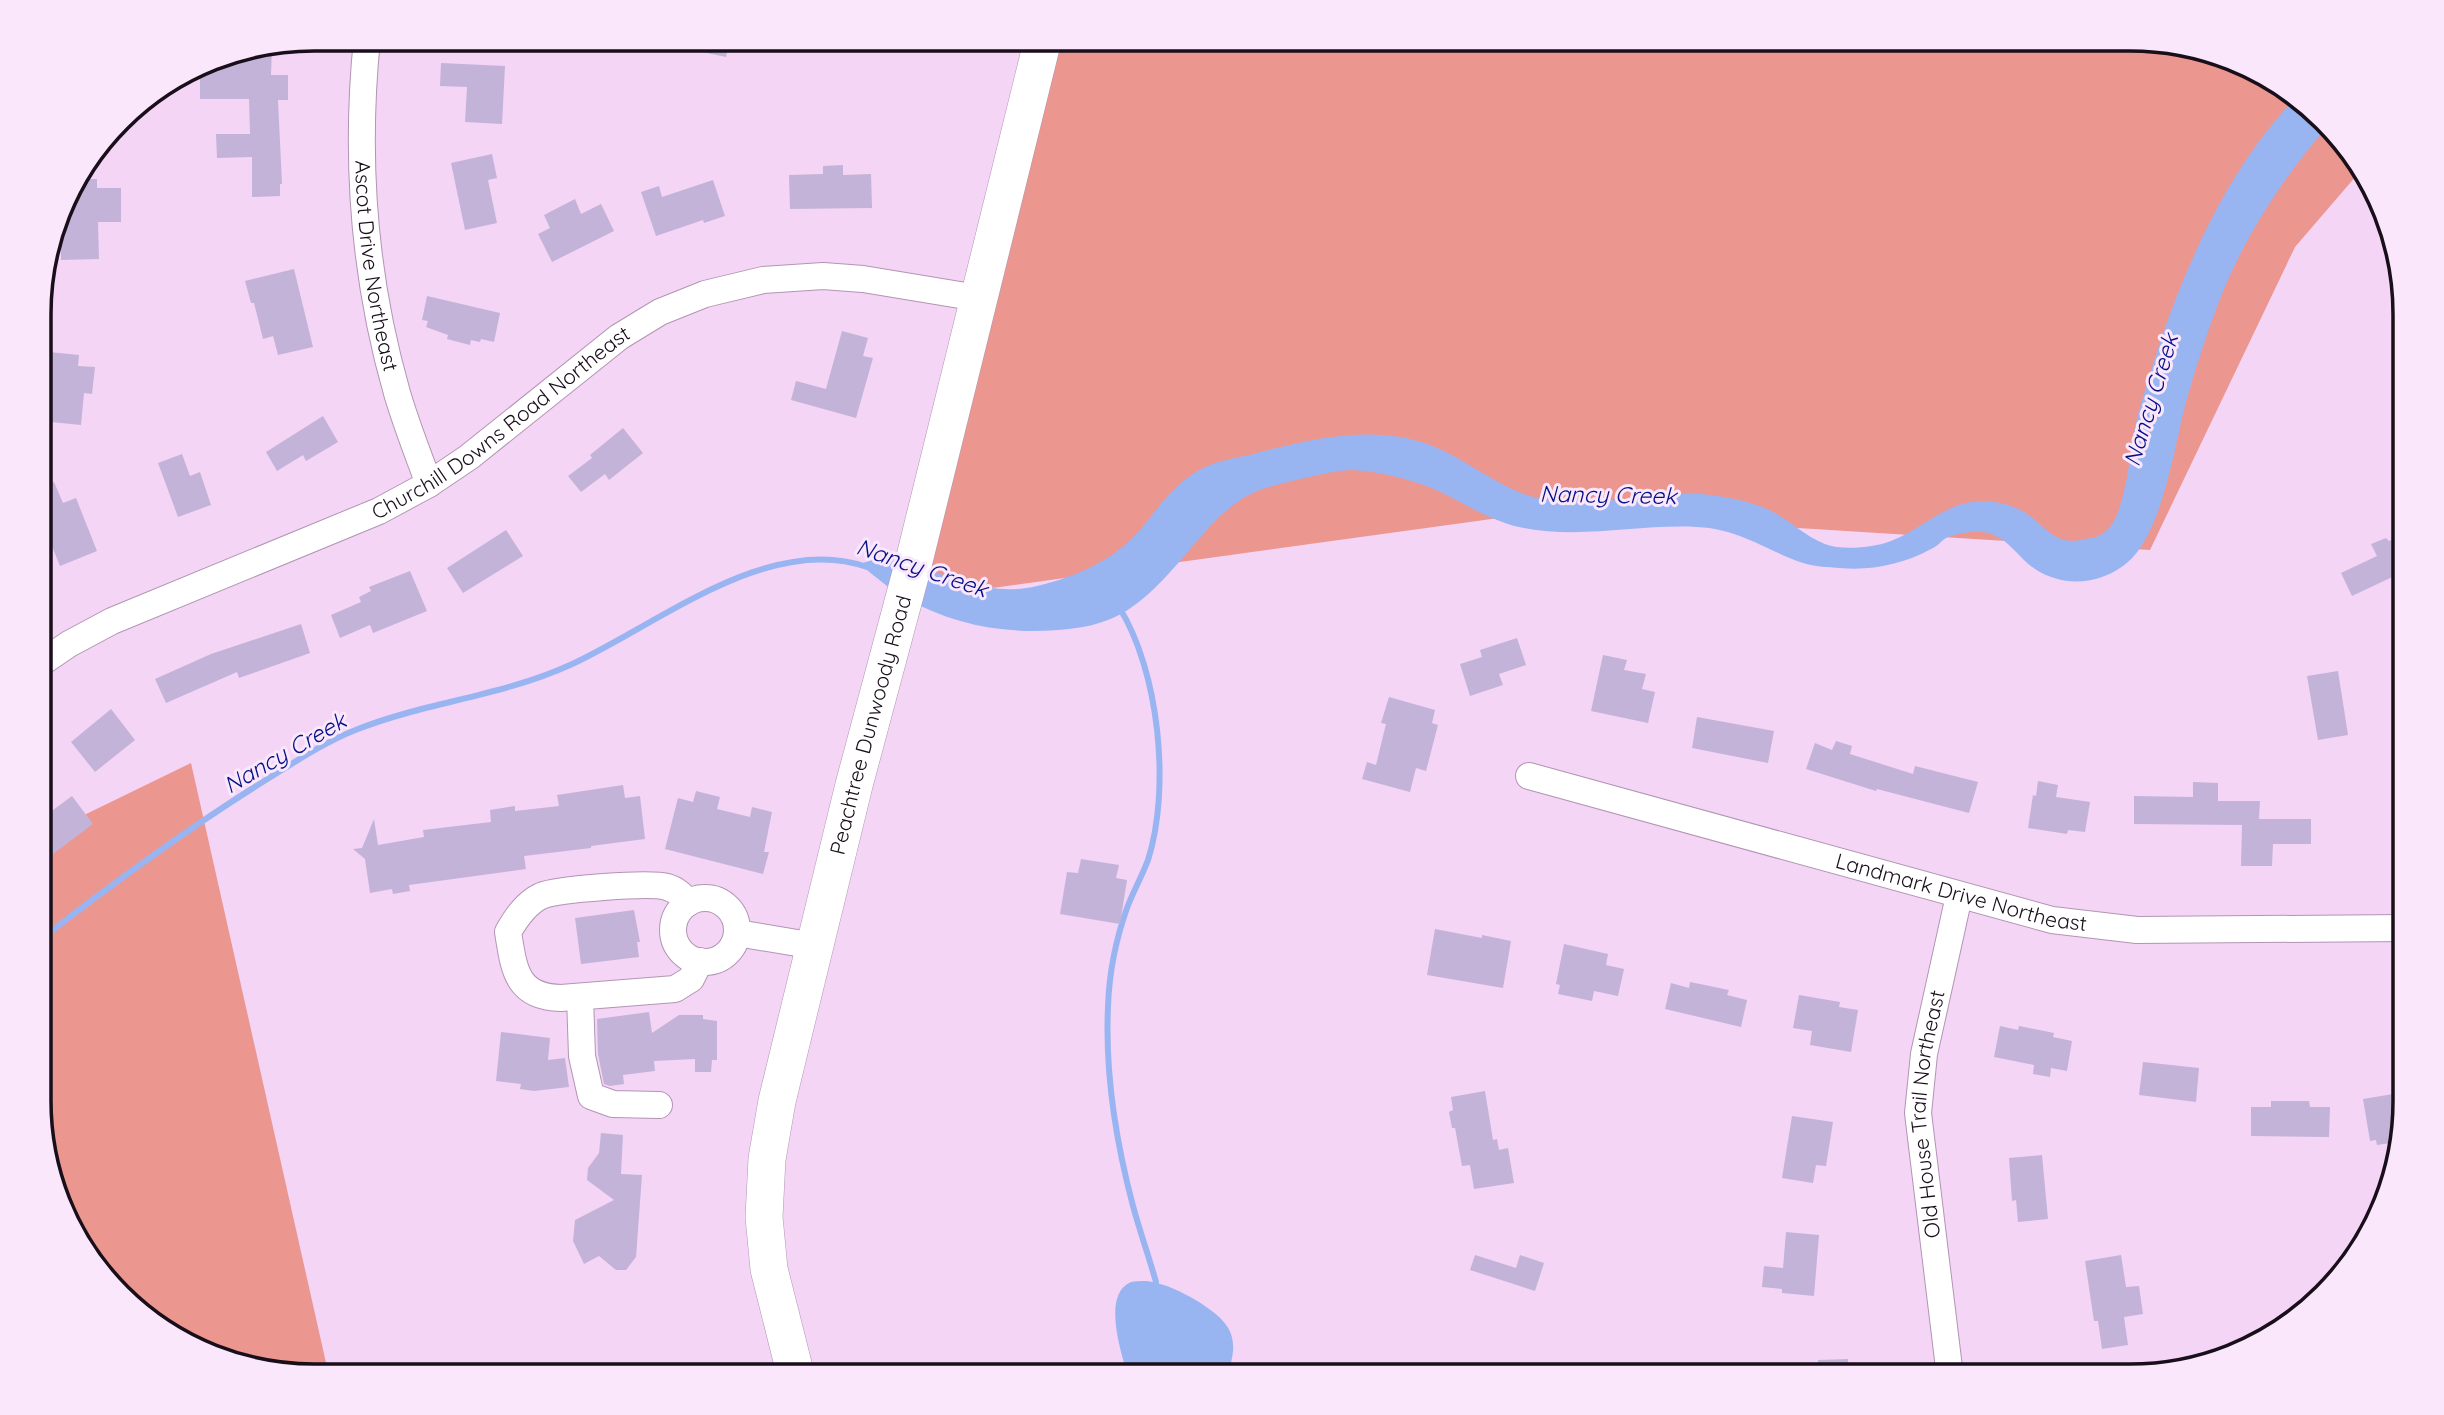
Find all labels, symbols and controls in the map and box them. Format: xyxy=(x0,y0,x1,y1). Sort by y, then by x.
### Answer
street label: Ascot Drive Northeast xyxy=(350,160,405,374)
street label: Churchill Downs Road Northeast xyxy=(367,320,634,525)
water label: Nancy Creek xyxy=(2117,329,2185,470)
water label: Nancy Creek xyxy=(1539,479,1678,510)
water label: Nancy Creek xyxy=(853,532,993,604)
street label: Peachtree Dunwoody Road xyxy=(824,592,916,857)
water label: Nancy Creek xyxy=(218,705,353,799)
street label: Landmark Drive Northeast xyxy=(1833,847,2088,936)
street label: Old House Trail Northeast xyxy=(1904,988,1950,1240)

